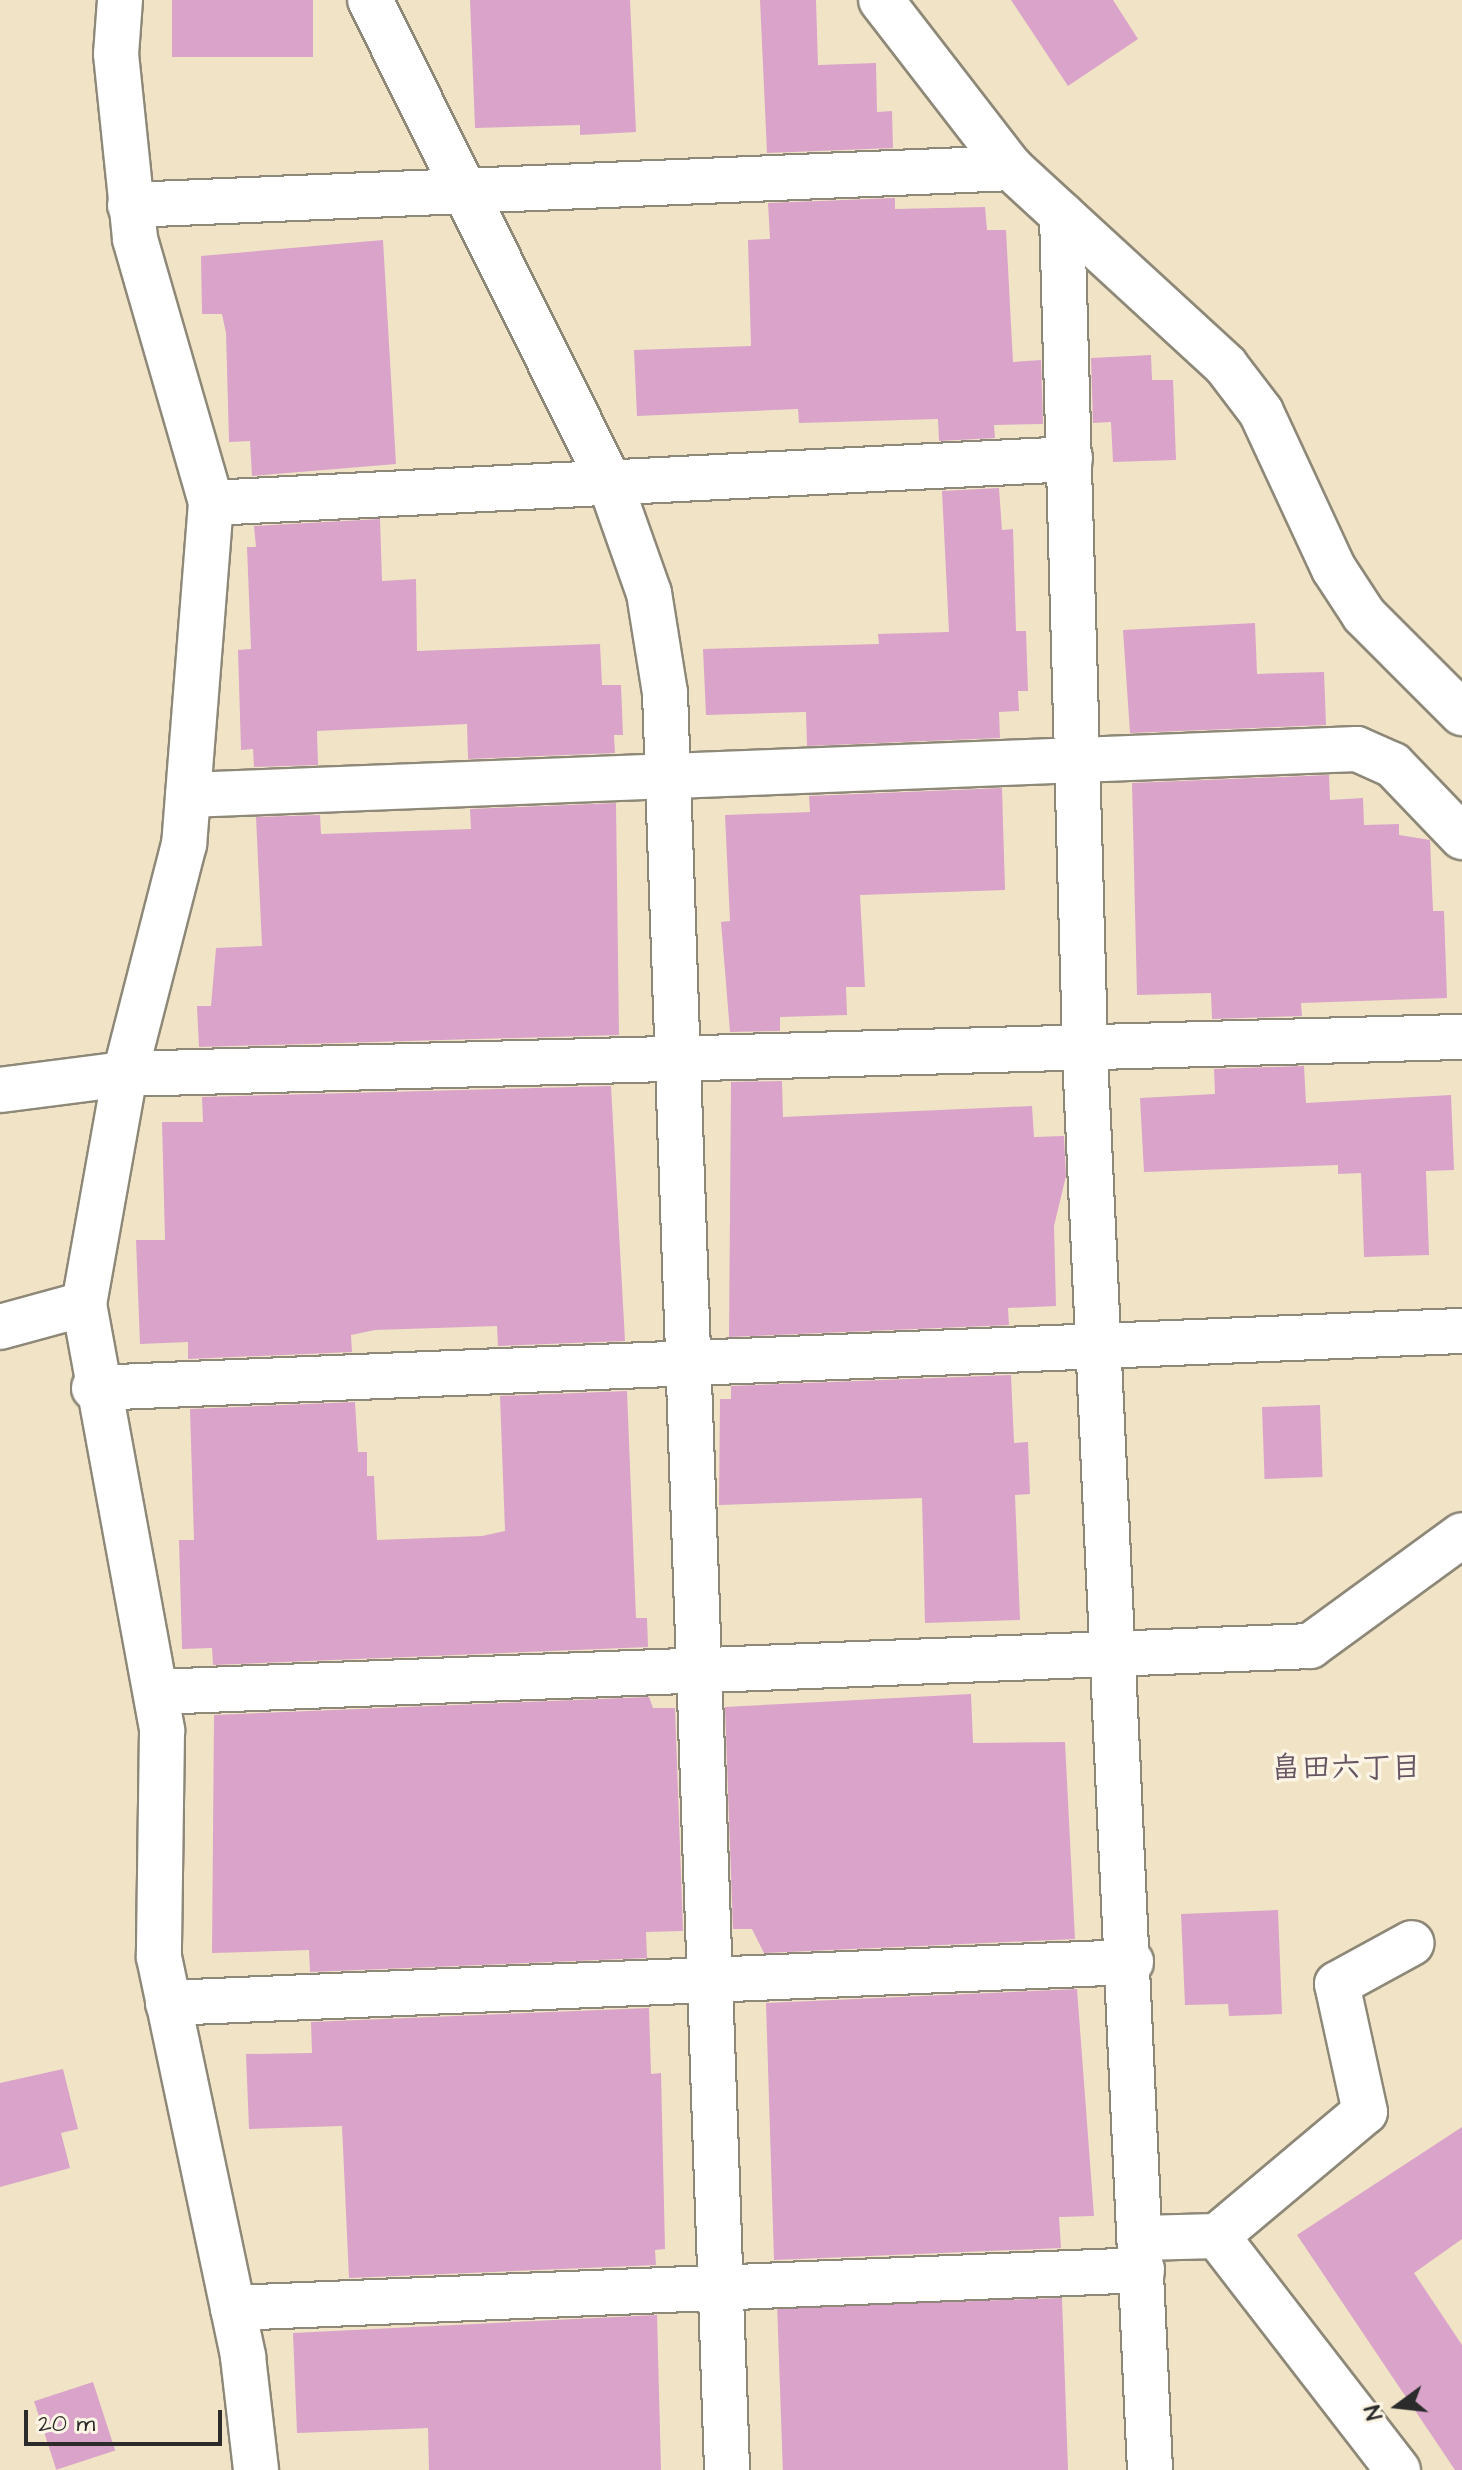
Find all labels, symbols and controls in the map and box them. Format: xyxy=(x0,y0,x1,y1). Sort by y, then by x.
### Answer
district label: 畠田六丁目 xyxy=(1271,1750,1421,1786)
north arrow xyxy=(1358,2366,1438,2446)
scale bar xyxy=(28,2394,226,2444)
text: N xyxy=(1358,2402,1391,2423)
text: 20 m xyxy=(38,2407,95,2441)

